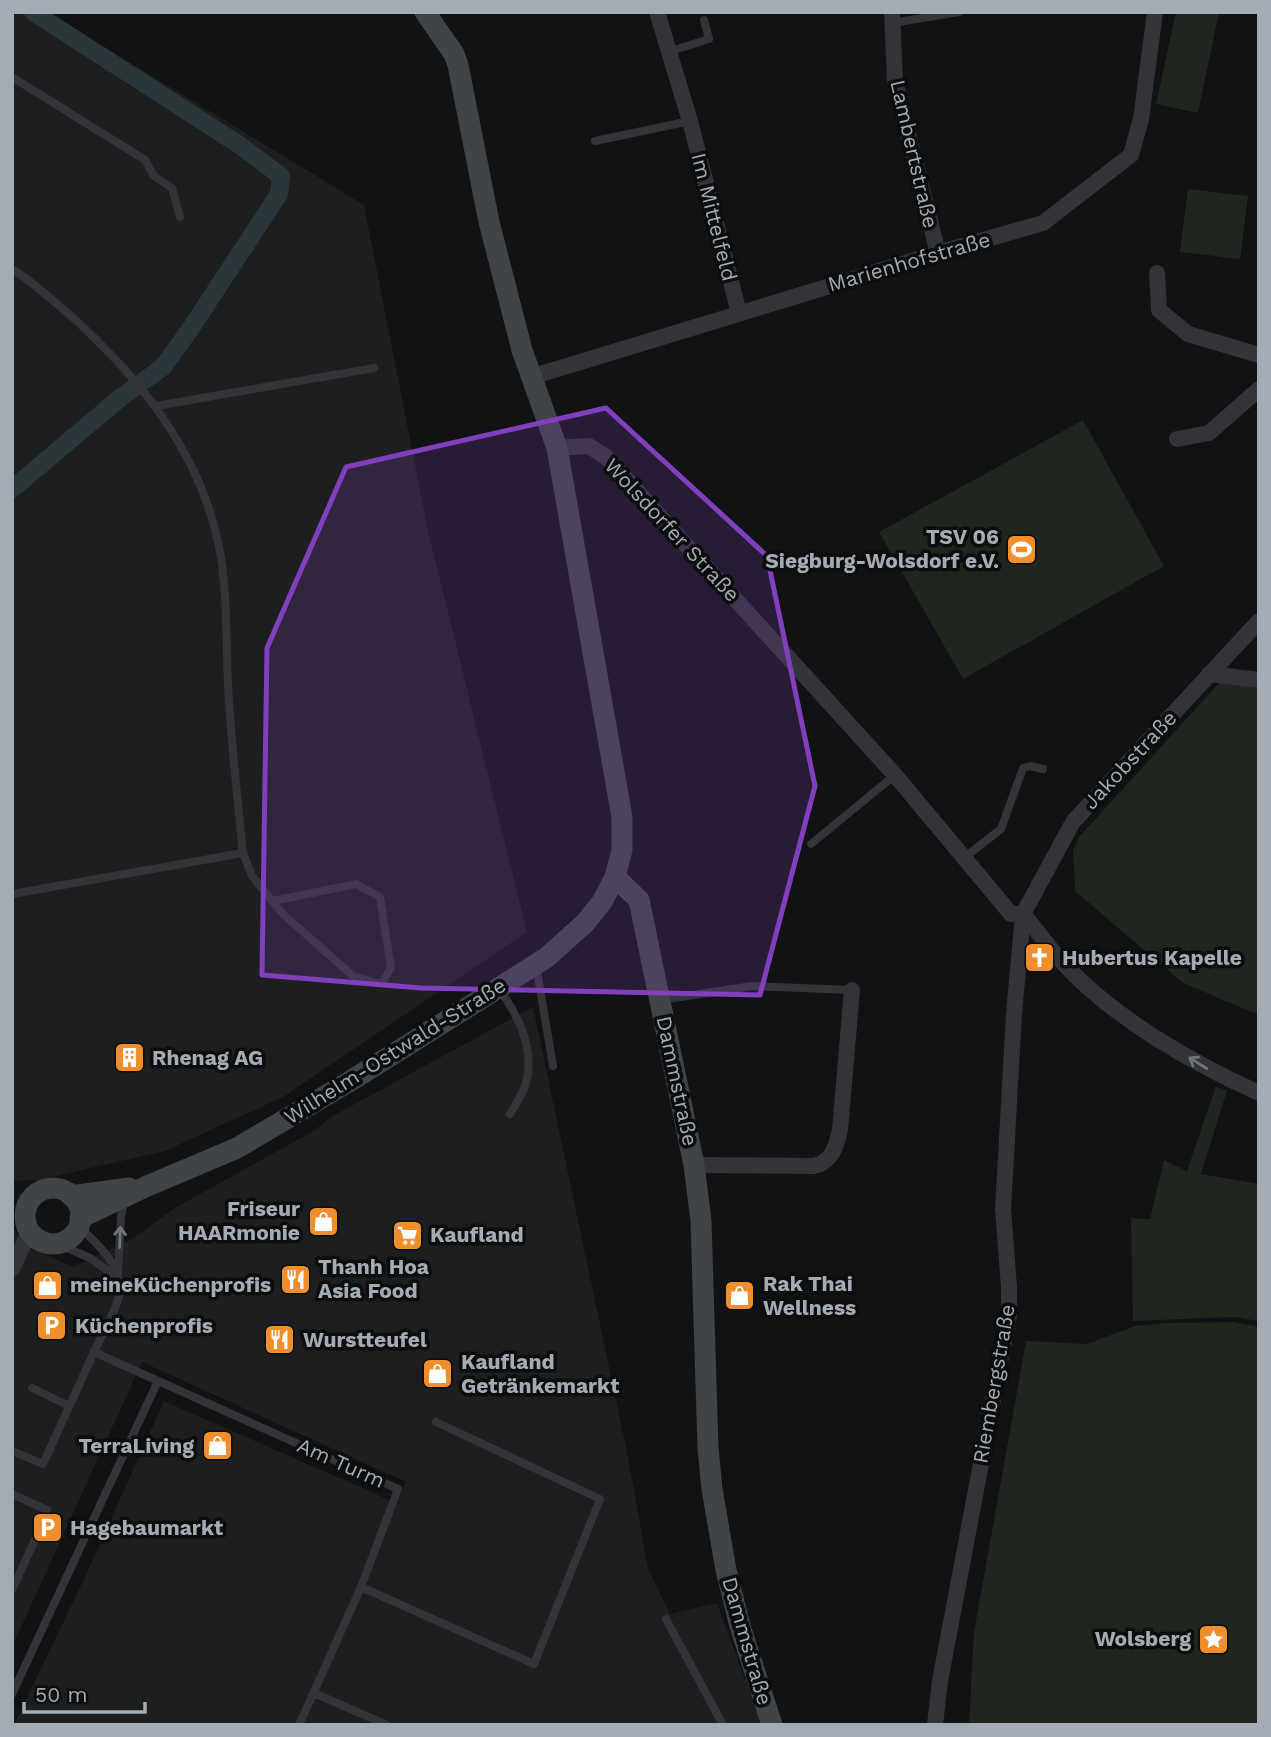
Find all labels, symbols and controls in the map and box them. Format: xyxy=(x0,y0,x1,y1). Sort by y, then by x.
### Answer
street label: Lambertstraße xyxy=(885,77,944,231)
street label: Im Mittelfeld xyxy=(686,150,742,284)
street label: Marienhofstraße xyxy=(825,226,993,297)
street label: Wolsdorfer Straße xyxy=(600,453,745,606)
place label: TSV 06 Siegburg-Wolsdorf e.V. xyxy=(765,524,999,573)
sports icon: TSV 06 Siegburg-Wolsdorf e.V. xyxy=(1005,532,1039,566)
street label: Jakobstraße xyxy=(1078,705,1182,814)
church icon: Hubertus Kapelle xyxy=(1022,941,1056,975)
place label: Hubertus Kapelle xyxy=(1062,945,1242,970)
street label: Wilhelm-Ostwald-Straße xyxy=(279,972,510,1129)
street label: Dammstraße xyxy=(652,1014,703,1148)
building icon: Rhenag AG xyxy=(112,1041,146,1075)
place label: Rhenag AG xyxy=(152,1045,263,1070)
one-way arrow xyxy=(1188,1056,1208,1070)
place label: Friseur HAARmonie xyxy=(178,1196,300,1245)
shop icon: Friseur HAARmonie xyxy=(306,1204,340,1238)
supermarket icon: Kaufland xyxy=(390,1218,424,1252)
place label: Kaufland xyxy=(430,1222,524,1247)
one-way arrow xyxy=(114,1225,127,1248)
place label: Thanh Hoa Asia Food xyxy=(318,1254,430,1303)
restaurant icon: Thanh Hoa Asia Food xyxy=(278,1262,312,1296)
shop icon: meineKüchenprofis xyxy=(30,1268,64,1302)
place label: Rak Thai Wellness xyxy=(763,1271,856,1320)
place label: meineKüchenprofis xyxy=(70,1272,271,1297)
shop icon: Rak Thai Wellness xyxy=(723,1279,757,1313)
street label: Riembergstraße xyxy=(967,1302,1020,1465)
parking icon: Küchenprofis xyxy=(35,1309,69,1343)
place label: Küchenprofis xyxy=(75,1313,213,1338)
restaurant icon: Wurstteufel xyxy=(263,1323,297,1357)
place label: Wurstteufel xyxy=(303,1327,427,1352)
place label: Kaufland Getränkemarkt xyxy=(461,1349,619,1398)
shop icon: Kaufland Getränkemarkt xyxy=(421,1357,455,1391)
shop icon: TerraLiving xyxy=(200,1429,234,1463)
street label: Am Turm xyxy=(293,1432,389,1493)
place label: TerraLiving xyxy=(79,1433,194,1458)
parking icon: Hagebaumarkt xyxy=(30,1511,64,1545)
place label: Hagebaumarkt xyxy=(70,1515,223,1540)
street label: Dammstraße xyxy=(717,1574,778,1708)
place icon: Wolsberg xyxy=(1197,1622,1231,1656)
place label: Wolsberg xyxy=(1095,1626,1191,1651)
scale bar xyxy=(24,1670,145,1714)
text: 50 m xyxy=(35,1682,87,1707)

